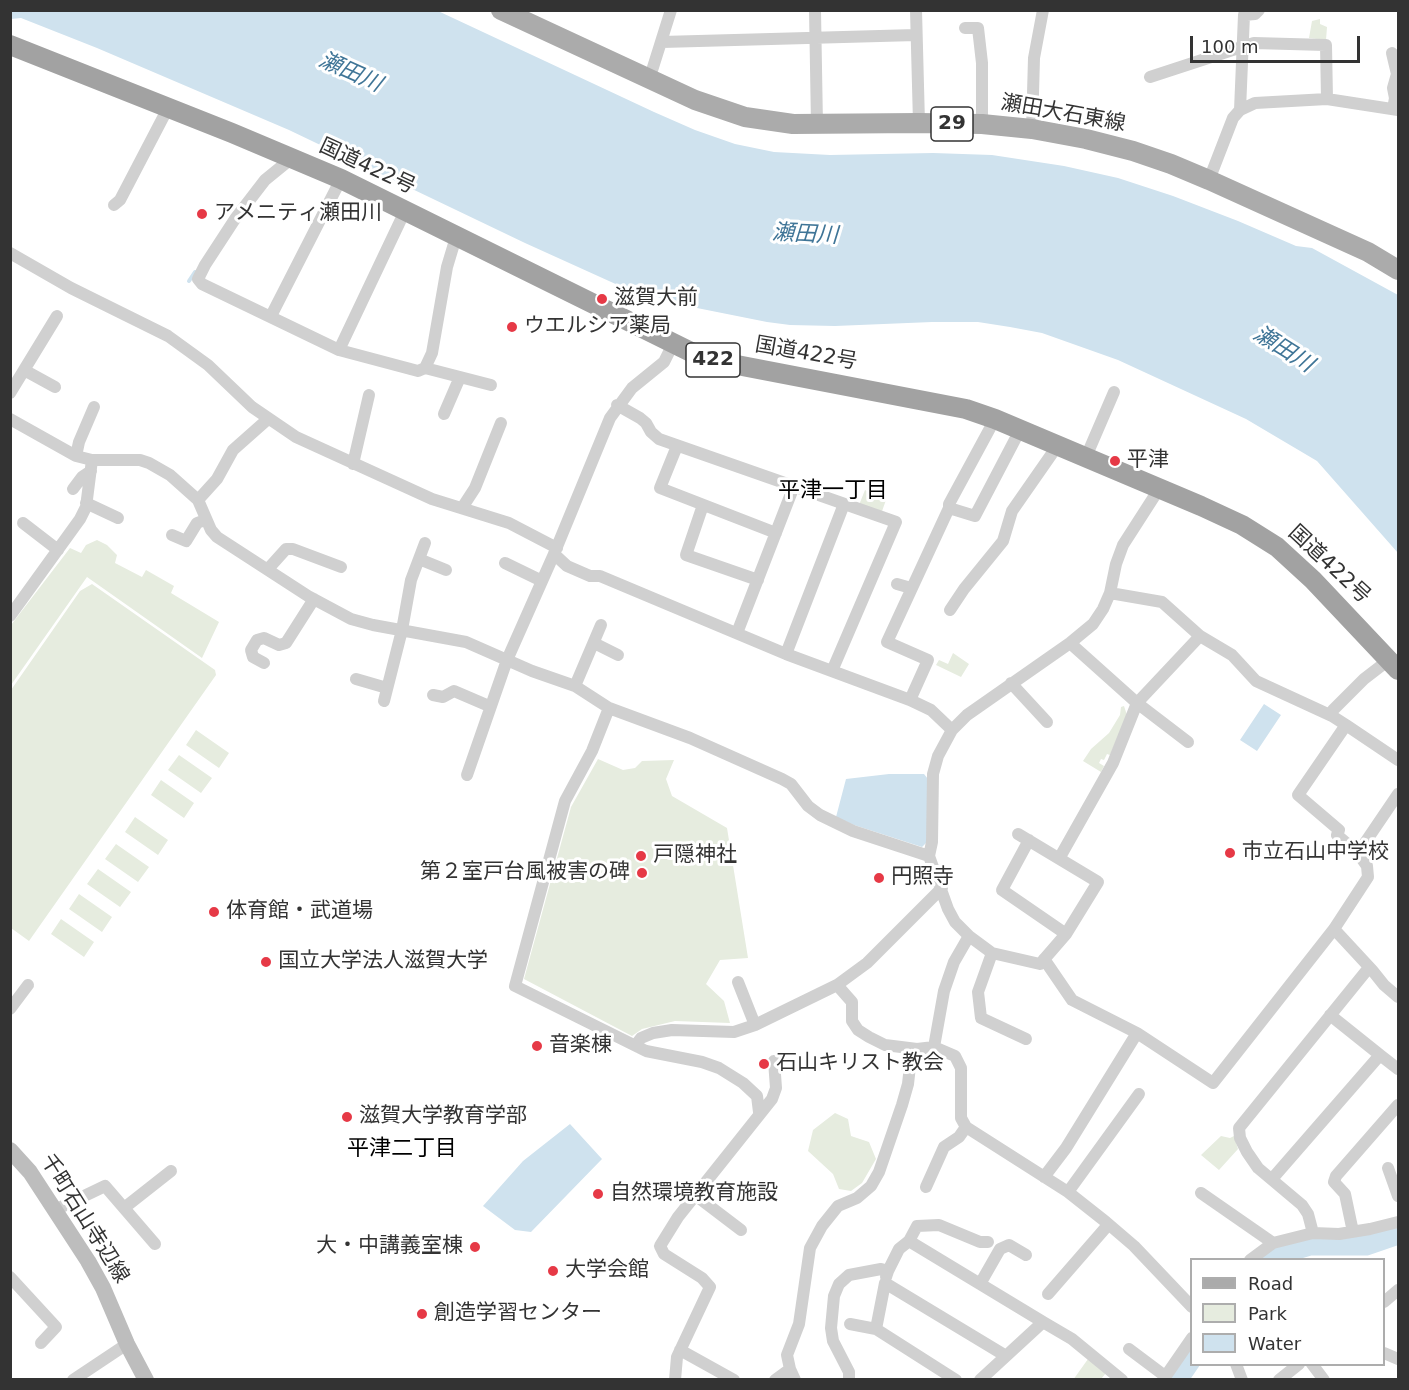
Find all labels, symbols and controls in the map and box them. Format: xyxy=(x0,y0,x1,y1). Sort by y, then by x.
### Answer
scale bar xyxy=(1193,24,1362,62)
text: 100 m xyxy=(1201,36,1259,57)
water label: 瀬田川 xyxy=(314,48,386,98)
street label: 瀬田大石東線 xyxy=(999,91,1127,137)
road number: 29 xyxy=(931,107,973,141)
street label: 国道422号 xyxy=(315,134,419,200)
place label: アメニティ瀬田川 xyxy=(214,201,382,227)
marker: アメニティ瀬田川 xyxy=(195,207,209,221)
water label: 瀬田川 xyxy=(771,220,839,250)
place label: 滋賀大前 xyxy=(614,286,698,312)
marker: 滋賀大前 xyxy=(595,292,609,306)
place label: ウエルシア薬局 xyxy=(524,314,671,340)
marker: ウエルシア薬局 xyxy=(505,320,519,334)
water label: 瀬田川 xyxy=(1248,321,1318,379)
street label: 国道422号 xyxy=(753,333,859,375)
road number: 422 xyxy=(686,343,740,377)
place label: 平津 xyxy=(1127,448,1169,474)
marker: 平津 xyxy=(1108,454,1122,468)
district label: 平津一丁目 xyxy=(778,478,888,504)
street label: 国道422号 xyxy=(1283,521,1375,609)
place label: 市立石山中学校 xyxy=(1242,840,1389,866)
place label: 戸隠神社 xyxy=(653,843,737,869)
marker: 市立石山中学校 xyxy=(1223,846,1237,860)
marker: 戸隠神社 xyxy=(634,849,648,863)
place label: 第２室戸台風被害の碑 xyxy=(420,860,630,886)
place label: 円照寺 xyxy=(891,865,954,891)
marker: 第２室戸台風被害の碑 xyxy=(635,866,649,880)
marker: 円照寺 xyxy=(872,871,886,885)
place label: 体育館・武道場 xyxy=(226,899,373,925)
marker: 体育館・武道場 xyxy=(207,905,221,919)
place label: 国立大学法人滋賀大学 xyxy=(278,949,488,975)
marker: 国立大学法人滋賀大学 xyxy=(259,955,273,969)
place label: 音楽棟 xyxy=(549,1033,612,1059)
marker: 音楽棟 xyxy=(530,1039,544,1053)
place label: 石山キリスト教会 xyxy=(776,1051,944,1077)
marker: 石山キリスト教会 xyxy=(757,1057,771,1071)
place label: 滋賀大学教育学部 xyxy=(359,1104,527,1130)
marker: 滋賀大学教育学部 xyxy=(340,1110,354,1124)
district label: 平津二丁目 xyxy=(347,1136,457,1162)
street label: 千町石山寺辺線 xyxy=(34,1150,134,1288)
place label: 自然環境教育施設 xyxy=(610,1181,778,1207)
marker: 自然環境教育施設 xyxy=(591,1187,605,1201)
place label: 大・中講義室棟 xyxy=(316,1234,463,1260)
marker: 大・中講義室棟 xyxy=(468,1240,482,1254)
place label: 大学会館 xyxy=(565,1258,649,1284)
legend xyxy=(1190,1258,1385,1366)
marker: 大学会館 xyxy=(546,1264,560,1278)
text: Road xyxy=(1248,1273,1293,1294)
place label: 創造学習センター xyxy=(434,1301,602,1327)
text: Park xyxy=(1248,1303,1287,1324)
marker: 創造学習センター xyxy=(415,1307,429,1321)
text: Water xyxy=(1248,1333,1301,1354)

